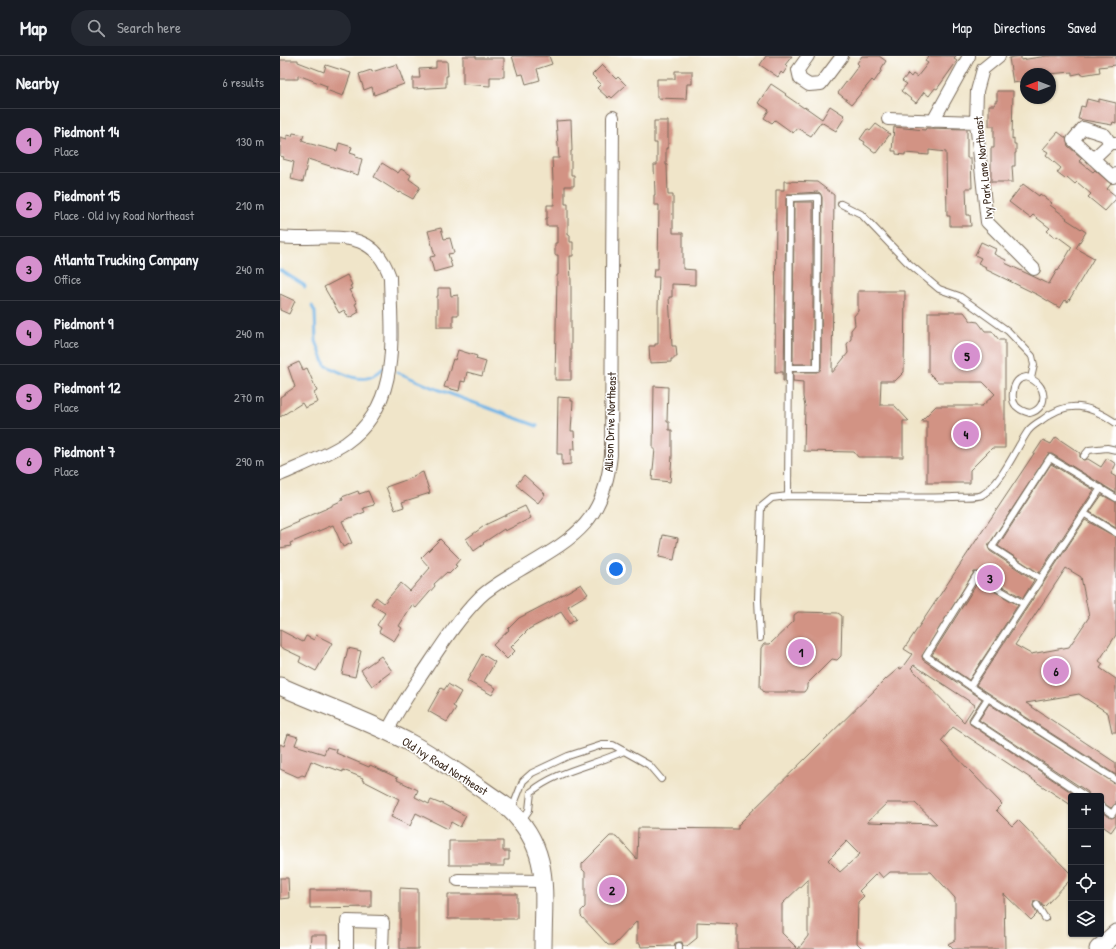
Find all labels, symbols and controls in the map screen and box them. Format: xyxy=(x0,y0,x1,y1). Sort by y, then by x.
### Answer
search box xyxy=(71,10,351,46)
text: Map xyxy=(20,15,47,41)
icon: search xyxy=(85,17,107,39)
text: Search here xyxy=(117,17,181,38)
text: Map xyxy=(952,18,972,37)
text: Directions xyxy=(994,18,1045,37)
text: Saved xyxy=(1067,18,1096,37)
north arrow xyxy=(1020,68,1056,104)
text: Nearby xyxy=(16,71,59,94)
text: 6 results xyxy=(223,73,264,91)
street label: Ivy Park Lane Northeast xyxy=(969,115,997,220)
text: Piedmont 14 xyxy=(54,121,119,142)
text: 1 xyxy=(27,132,31,150)
text: 130 m xyxy=(236,132,264,150)
text: Place xyxy=(54,142,79,160)
text: Piedmont 15 xyxy=(54,185,120,206)
text: 2 xyxy=(26,196,32,214)
text: 210 m xyxy=(236,196,264,214)
text: Place · Old Ivy Road Northeast xyxy=(54,206,194,224)
text: Atlanta Trucking Company xyxy=(54,249,199,270)
text: 3 xyxy=(26,260,32,278)
text: 240 m xyxy=(235,260,264,278)
text: Office xyxy=(54,270,81,288)
text: Piedmont 9 xyxy=(54,313,114,334)
text: 4 xyxy=(27,324,31,342)
text: 240 m xyxy=(235,324,264,342)
text: Place xyxy=(54,334,79,352)
pin: 5 xyxy=(954,341,980,371)
street label: Allison Drive Northeast xyxy=(600,371,620,472)
text: Piedmont 12 xyxy=(54,377,121,398)
text: 5 xyxy=(26,388,32,406)
text: 270 m xyxy=(234,388,264,406)
text: Place xyxy=(54,398,79,416)
pin: 4 xyxy=(953,419,979,449)
text: Piedmont 7 xyxy=(54,441,115,462)
text: 6 xyxy=(26,452,32,470)
text: 290 m xyxy=(235,452,264,470)
text: Place xyxy=(54,462,79,480)
your location xyxy=(606,559,626,579)
pin: 3 xyxy=(977,563,1003,593)
pin: 1 xyxy=(788,637,814,667)
pin: 6 xyxy=(1043,656,1069,686)
street label: Old Ivy Road Northeast xyxy=(399,733,492,800)
map controls xyxy=(1068,793,1104,937)
button: + xyxy=(1068,793,1104,829)
button: − xyxy=(1068,829,1104,865)
button: locate xyxy=(1068,865,1104,901)
pin: 2 xyxy=(599,875,625,905)
button: layers xyxy=(1068,901,1104,937)

